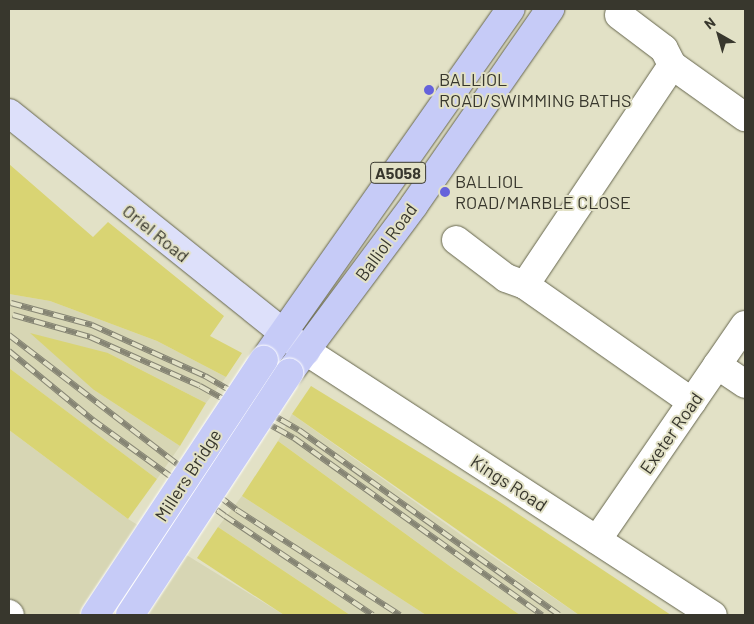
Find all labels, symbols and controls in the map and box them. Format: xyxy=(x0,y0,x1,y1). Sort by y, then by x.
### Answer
north arrow xyxy=(694,10,744,60)
text: N xyxy=(701,13,718,32)
place label: BALLIOL ROAD/SWIMMING BATHS xyxy=(439,69,632,112)
marker: BALLIOL ROAD/SWIMMING BATHS xyxy=(423,84,435,96)
road number: A5058 xyxy=(369,160,427,187)
place label: BALLIOL ROAD/MARBLE CLOSE xyxy=(455,171,631,213)
marker: BALLIOL ROAD/MARBLE CLOSE xyxy=(439,186,451,198)
street label: Balliol Road xyxy=(351,199,421,285)
street label: Oriel Road xyxy=(118,200,194,266)
street label: Exeter Road xyxy=(635,388,707,478)
street label: Millers Bridge xyxy=(150,425,226,525)
street label: Kings Road xyxy=(467,450,551,516)

